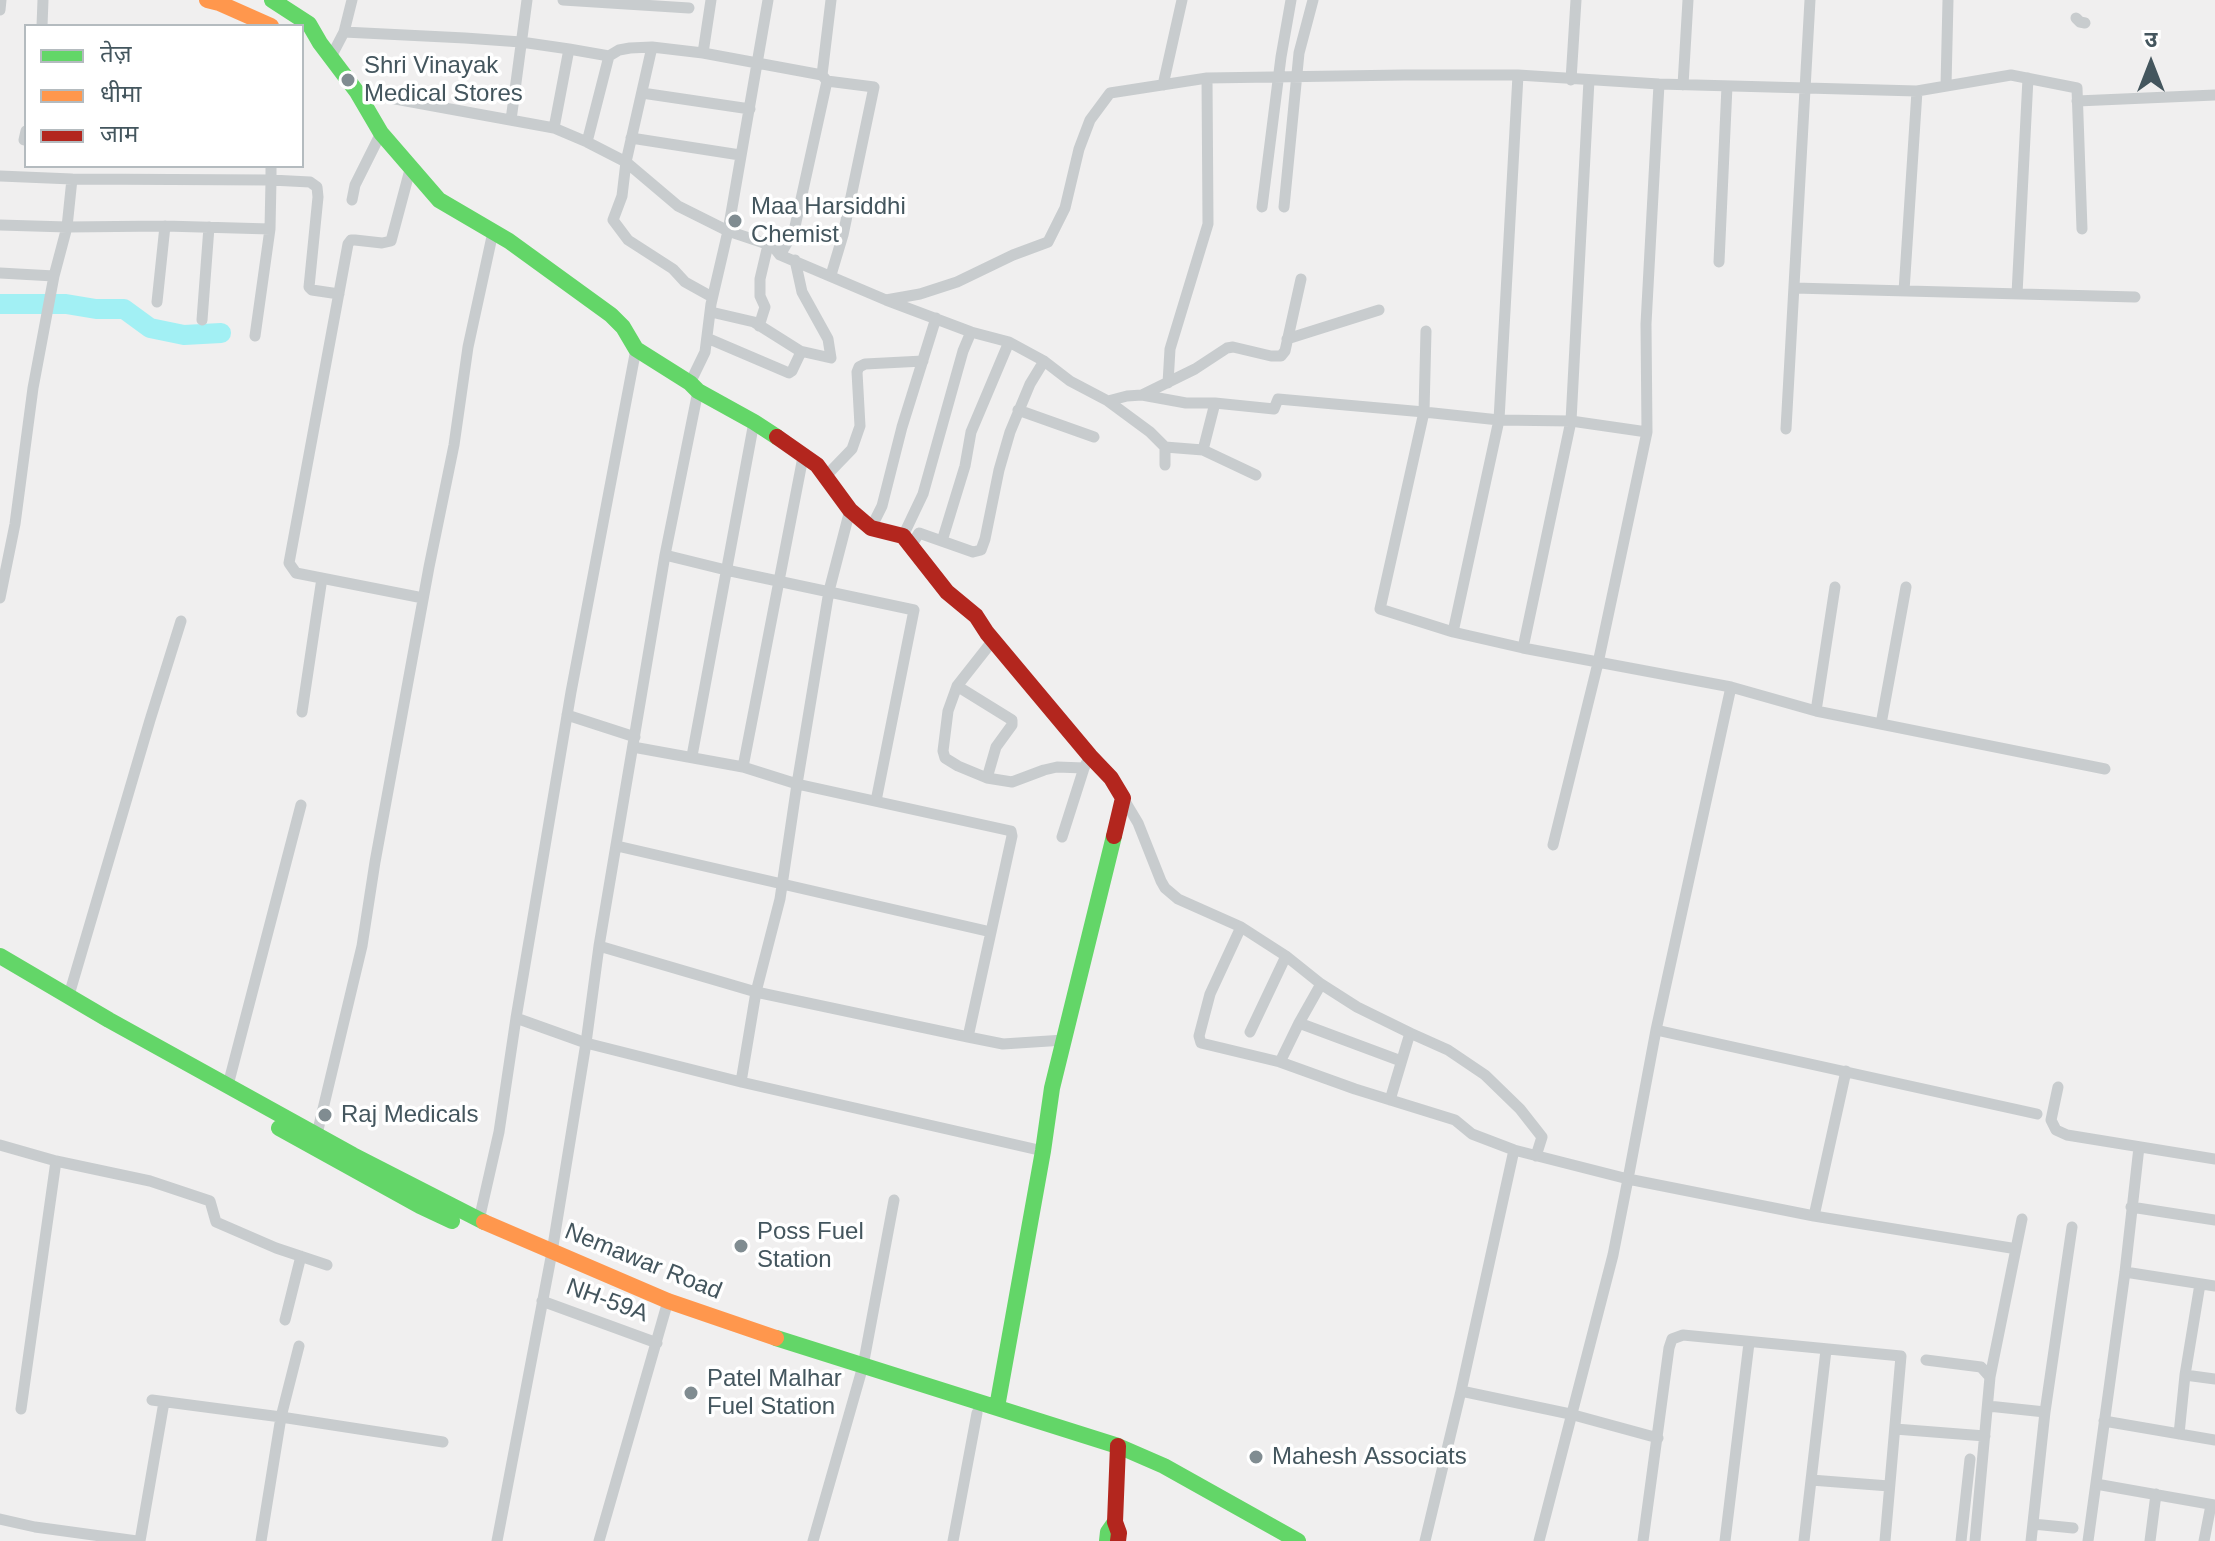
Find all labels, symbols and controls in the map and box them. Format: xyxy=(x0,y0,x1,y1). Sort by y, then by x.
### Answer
legend xyxy=(24,24,304,168)
north arrow xyxy=(2111,24,2191,104)
text: उ xyxy=(2145,27,2157,52)
text: तेज़ xyxy=(100,40,132,67)
place label: Shri Vinayak Medical Stores xyxy=(364,52,523,108)
marker: Shri Vinayak Medical Stores xyxy=(339,71,357,89)
text: धीमा xyxy=(100,80,142,107)
text: जाम xyxy=(100,120,138,147)
place label: Maa Harsiddhi Chemist xyxy=(751,193,906,249)
marker: Maa Harsiddhi Chemist xyxy=(726,212,744,230)
place label: Raj Medicals xyxy=(341,1101,478,1129)
marker: Raj Medicals xyxy=(316,1106,334,1124)
street label: Nemawar Road xyxy=(560,1217,726,1307)
place label: Poss Fuel Station xyxy=(757,1218,864,1274)
marker: Poss Fuel Station xyxy=(732,1237,750,1255)
street label: NH-59A xyxy=(562,1273,652,1329)
place label: Patel Malhar Fuel Station xyxy=(707,1365,842,1421)
marker: Patel Malhar Fuel Station xyxy=(682,1384,700,1402)
place label: Mahesh Associats xyxy=(1272,1443,1467,1471)
marker: Mahesh Associats xyxy=(1247,1448,1265,1466)

